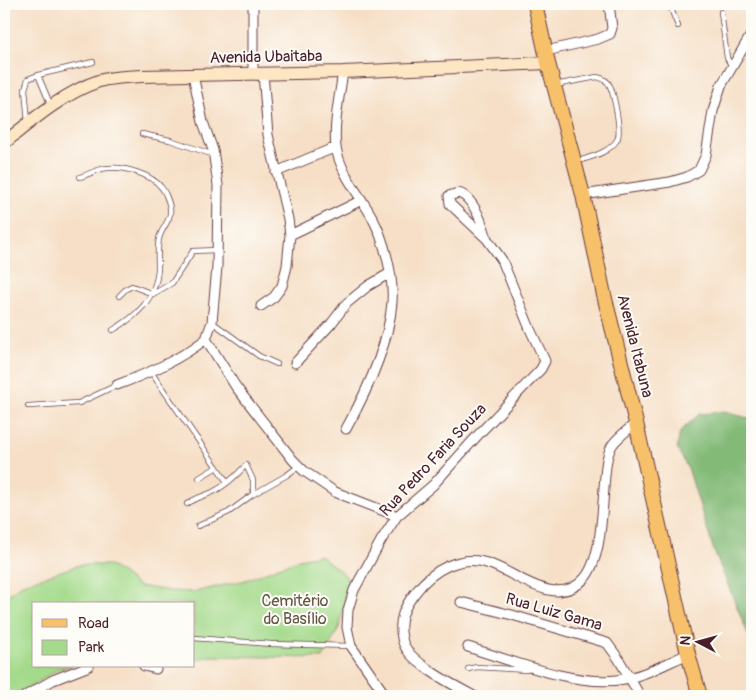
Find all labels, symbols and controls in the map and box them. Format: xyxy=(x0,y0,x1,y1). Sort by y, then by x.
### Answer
street label: Avenida Ubaitaba xyxy=(209,46,323,68)
street label: Avenida Itabuna xyxy=(613,292,657,400)
street label: Rua Pedro Faria Souza xyxy=(375,399,491,521)
street label: Rua Luiz Gama xyxy=(503,589,605,635)
park label: Cemitério do Basílio xyxy=(262,591,329,629)
legend xyxy=(32,602,195,668)
text: Road xyxy=(78,614,109,633)
north arrow xyxy=(674,618,724,668)
text: N xyxy=(677,635,695,646)
text: Park xyxy=(78,638,105,657)

